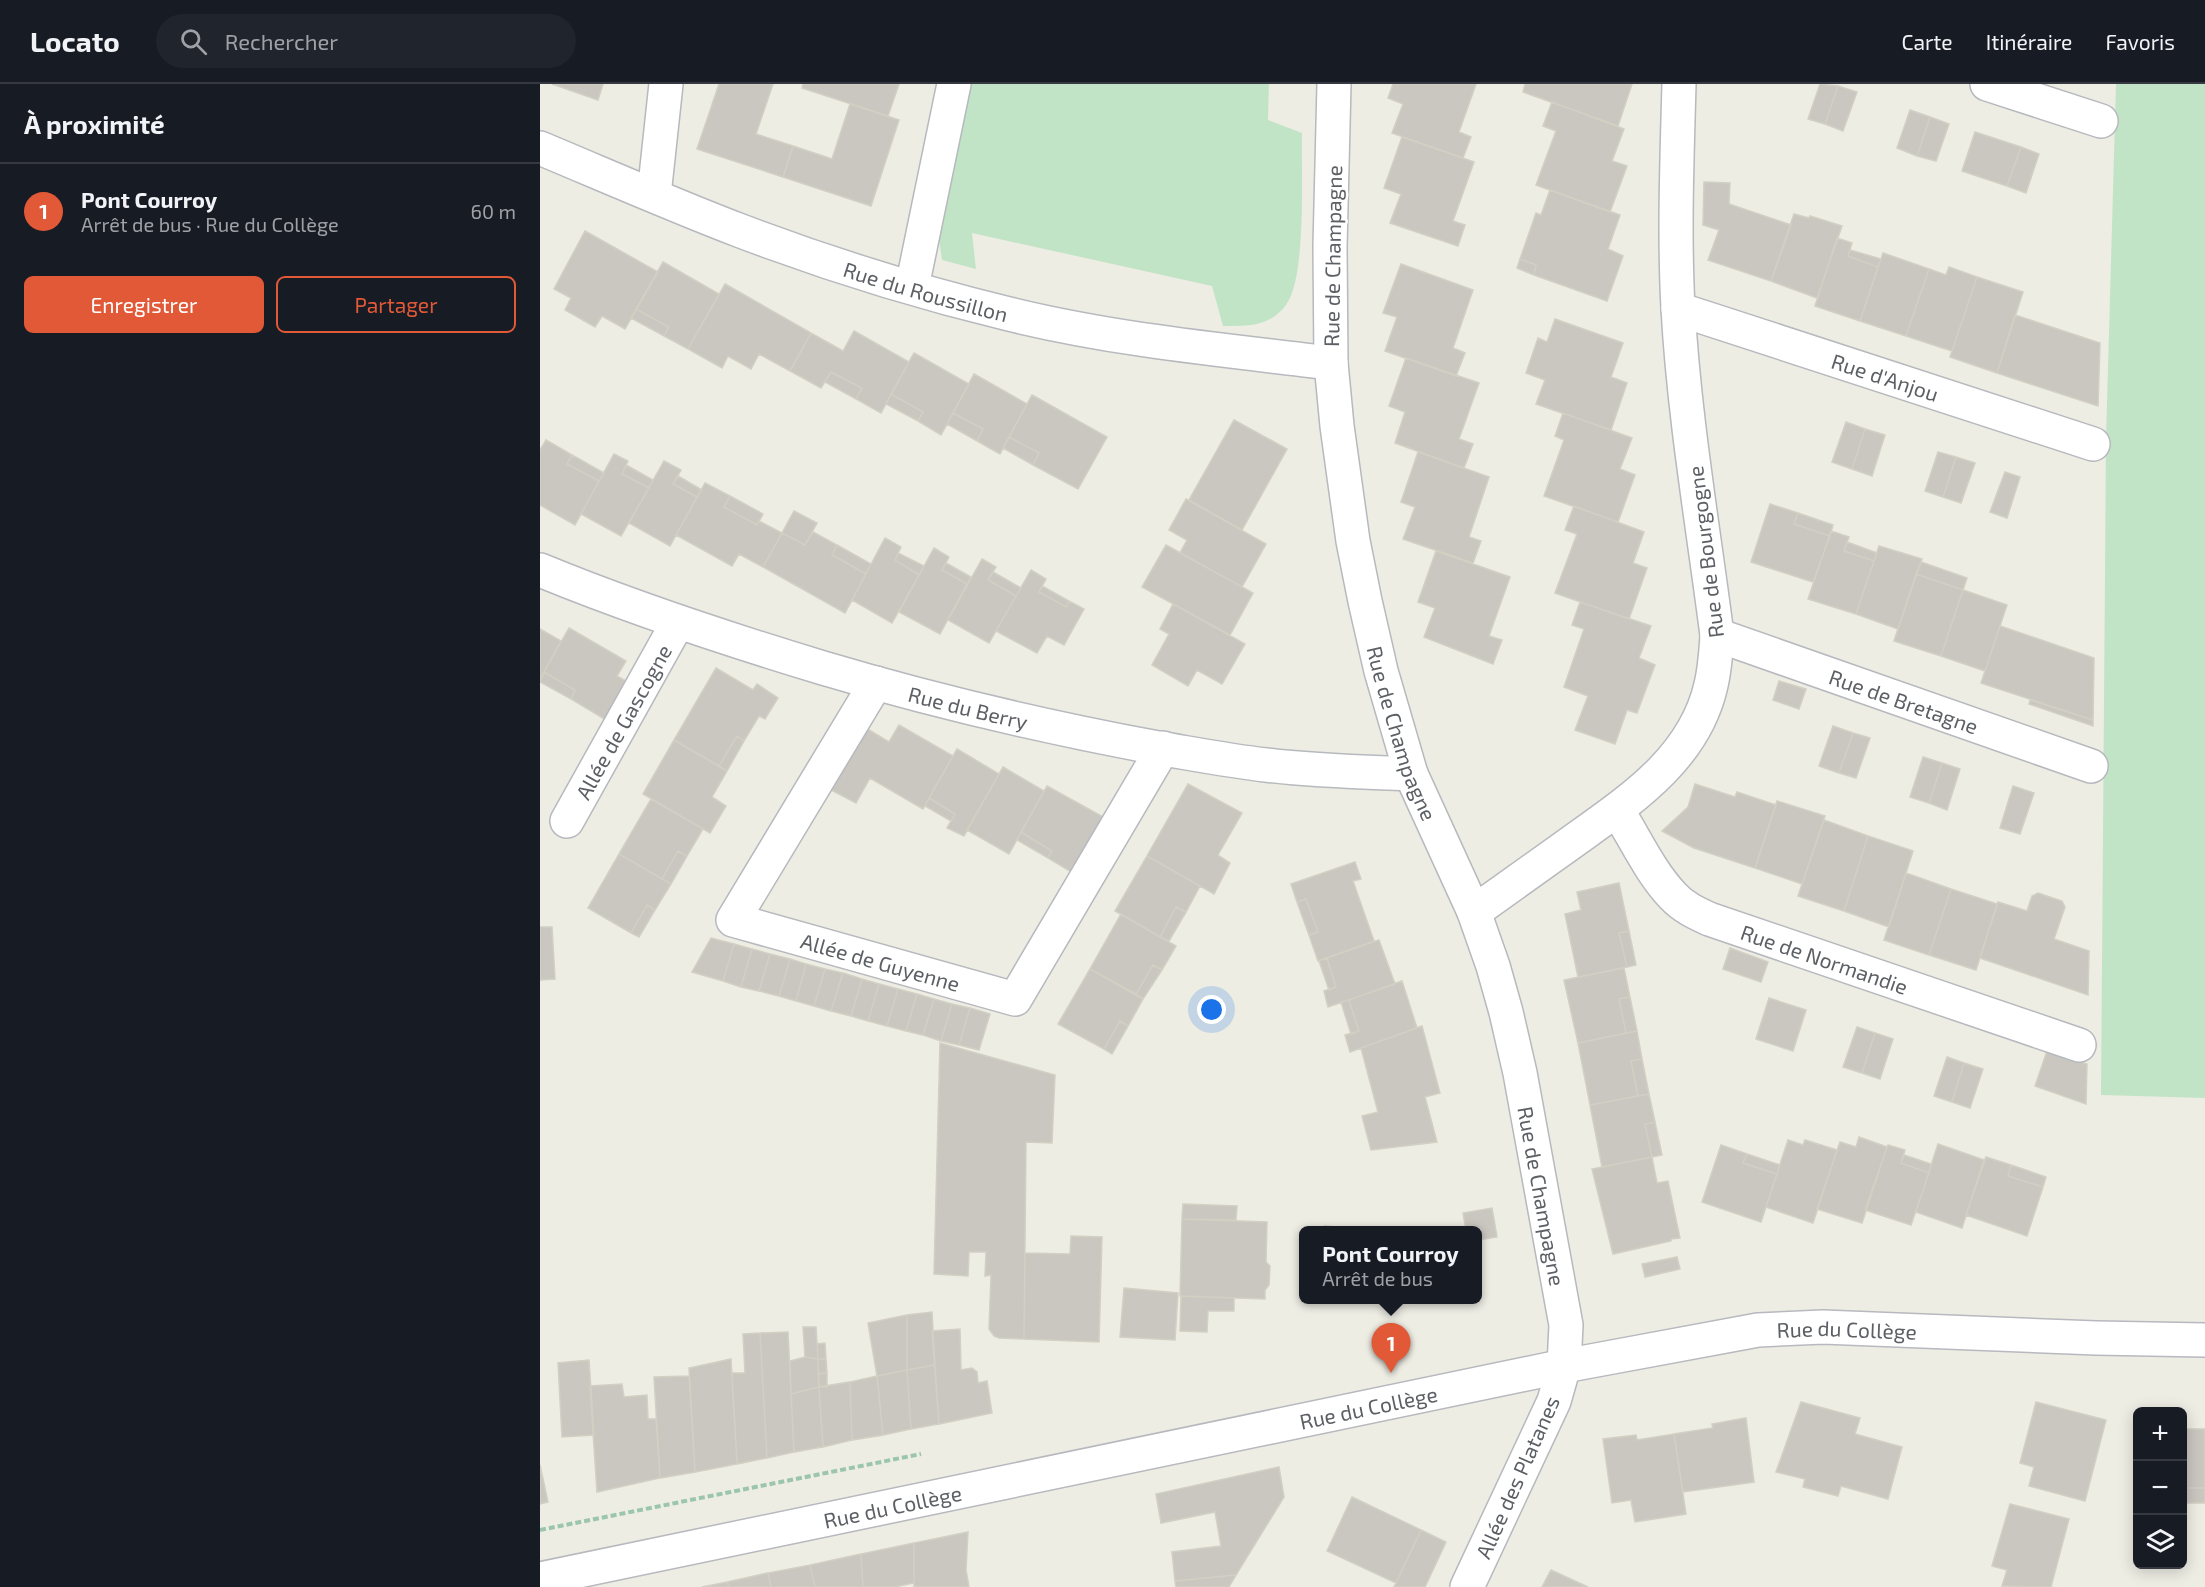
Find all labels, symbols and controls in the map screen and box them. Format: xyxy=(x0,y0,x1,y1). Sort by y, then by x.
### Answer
search box xyxy=(156,14,576,68)
text: Locato xyxy=(30,24,120,58)
icon: search xyxy=(177,25,210,58)
text: Rechercher xyxy=(225,28,338,54)
text: Carte xyxy=(1901,29,1953,54)
text: Itinéraire xyxy=(1986,29,2072,54)
text: Favoris xyxy=(2105,29,2175,54)
text: À proximité xyxy=(24,108,165,139)
street label: Rue de Champagne xyxy=(1318,165,1346,347)
text: Pont Courroy xyxy=(81,186,217,212)
text: 1 xyxy=(39,199,48,223)
text: 60 m xyxy=(471,199,516,223)
text: Arrêt de bus · Rue du Collège xyxy=(81,212,339,236)
street label: Rue du Roussillon xyxy=(841,256,1011,326)
button: Enregistrer xyxy=(24,276,264,333)
button: Partager xyxy=(276,276,516,333)
street label: Rue d'Anjou xyxy=(1829,347,1942,406)
street label: Rue de Bourgogne xyxy=(1682,465,1728,639)
street label: Allée de Gascogne xyxy=(569,640,676,803)
street label: Rue de Champagne xyxy=(1363,643,1443,824)
street label: Rue de Bretagne xyxy=(1826,663,1982,738)
street label: Rue du Berry xyxy=(906,680,1030,733)
street label: Rue de Normandie xyxy=(1738,918,1911,998)
street label: Allée de Guyenne xyxy=(798,927,963,995)
your location xyxy=(1197,995,1226,1024)
street label: Rue de Champagne xyxy=(1514,1104,1571,1288)
popup xyxy=(1299,1226,1482,1304)
text: Pont Courroy xyxy=(1322,1240,1459,1266)
text: Arrêt de bus xyxy=(1322,1266,1433,1290)
street label: Rue du Collège xyxy=(1776,1314,1917,1343)
pin: 1 xyxy=(1372,1324,1410,1373)
street label: Rue du Collège xyxy=(1297,1380,1439,1433)
street label: Allée des Platanes xyxy=(1470,1392,1564,1562)
map controls xyxy=(2133,1407,2187,1569)
button: + xyxy=(2133,1407,2187,1461)
button: − xyxy=(2133,1461,2187,1515)
street label: Rue du Collège xyxy=(821,1479,964,1532)
button: layers xyxy=(2133,1515,2187,1569)

